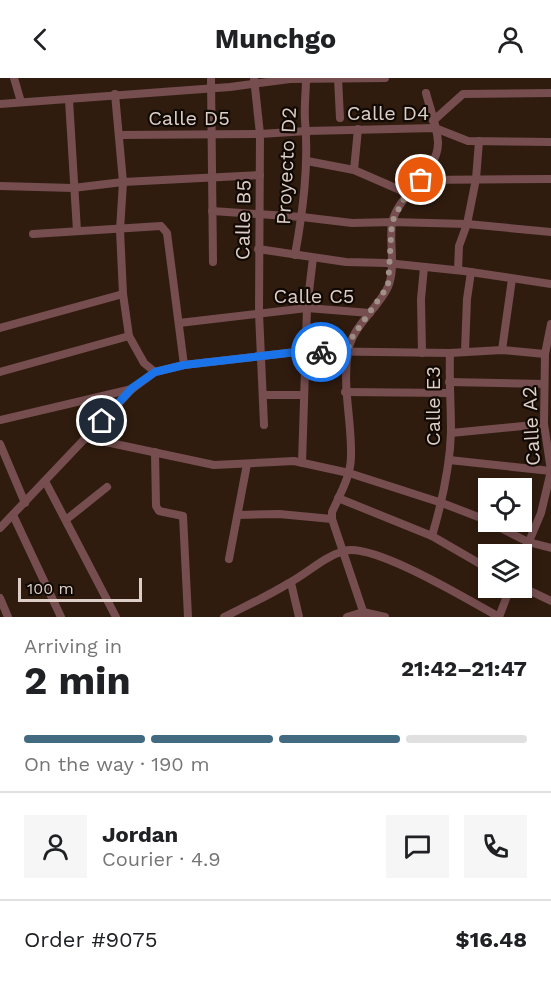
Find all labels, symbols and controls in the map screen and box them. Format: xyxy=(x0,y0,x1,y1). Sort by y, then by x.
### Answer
icon: back xyxy=(24,23,57,56)
text: Munchgo xyxy=(215,23,336,55)
icon: person xyxy=(494,23,527,56)
street label: Calle D4 xyxy=(347,101,429,125)
street label: Calle D5 xyxy=(148,106,230,130)
street label: Proyecto D2 xyxy=(271,106,301,226)
pin xyxy=(395,154,446,205)
icon: bag xyxy=(404,163,437,196)
street label: Calle B5 xyxy=(230,180,256,260)
street label: Calle C5 xyxy=(274,284,355,308)
courier xyxy=(291,322,351,382)
icon: bike xyxy=(305,336,338,369)
street label: Calle E3 xyxy=(421,366,445,446)
street label: Calle A2 xyxy=(517,386,545,466)
pin xyxy=(76,395,127,446)
icon: home xyxy=(85,404,118,437)
map controls xyxy=(478,478,532,598)
button: locate xyxy=(478,478,532,532)
button: layers xyxy=(478,544,532,598)
scale bar xyxy=(18,575,142,602)
text: 100 m xyxy=(27,579,74,598)
text: Arriving in xyxy=(24,634,122,658)
text: 21:42–21:47 xyxy=(401,656,527,681)
text: 2 min xyxy=(24,658,131,703)
text: On the way · 190 m xyxy=(24,752,210,776)
button: person xyxy=(24,815,87,878)
button: chat xyxy=(386,815,449,878)
button: phone xyxy=(464,815,527,878)
text: Jordan xyxy=(102,822,178,847)
text: Courier · 4.9 xyxy=(102,847,221,871)
text: Order #9075 xyxy=(24,927,157,952)
text: $16.48 xyxy=(456,927,527,952)

